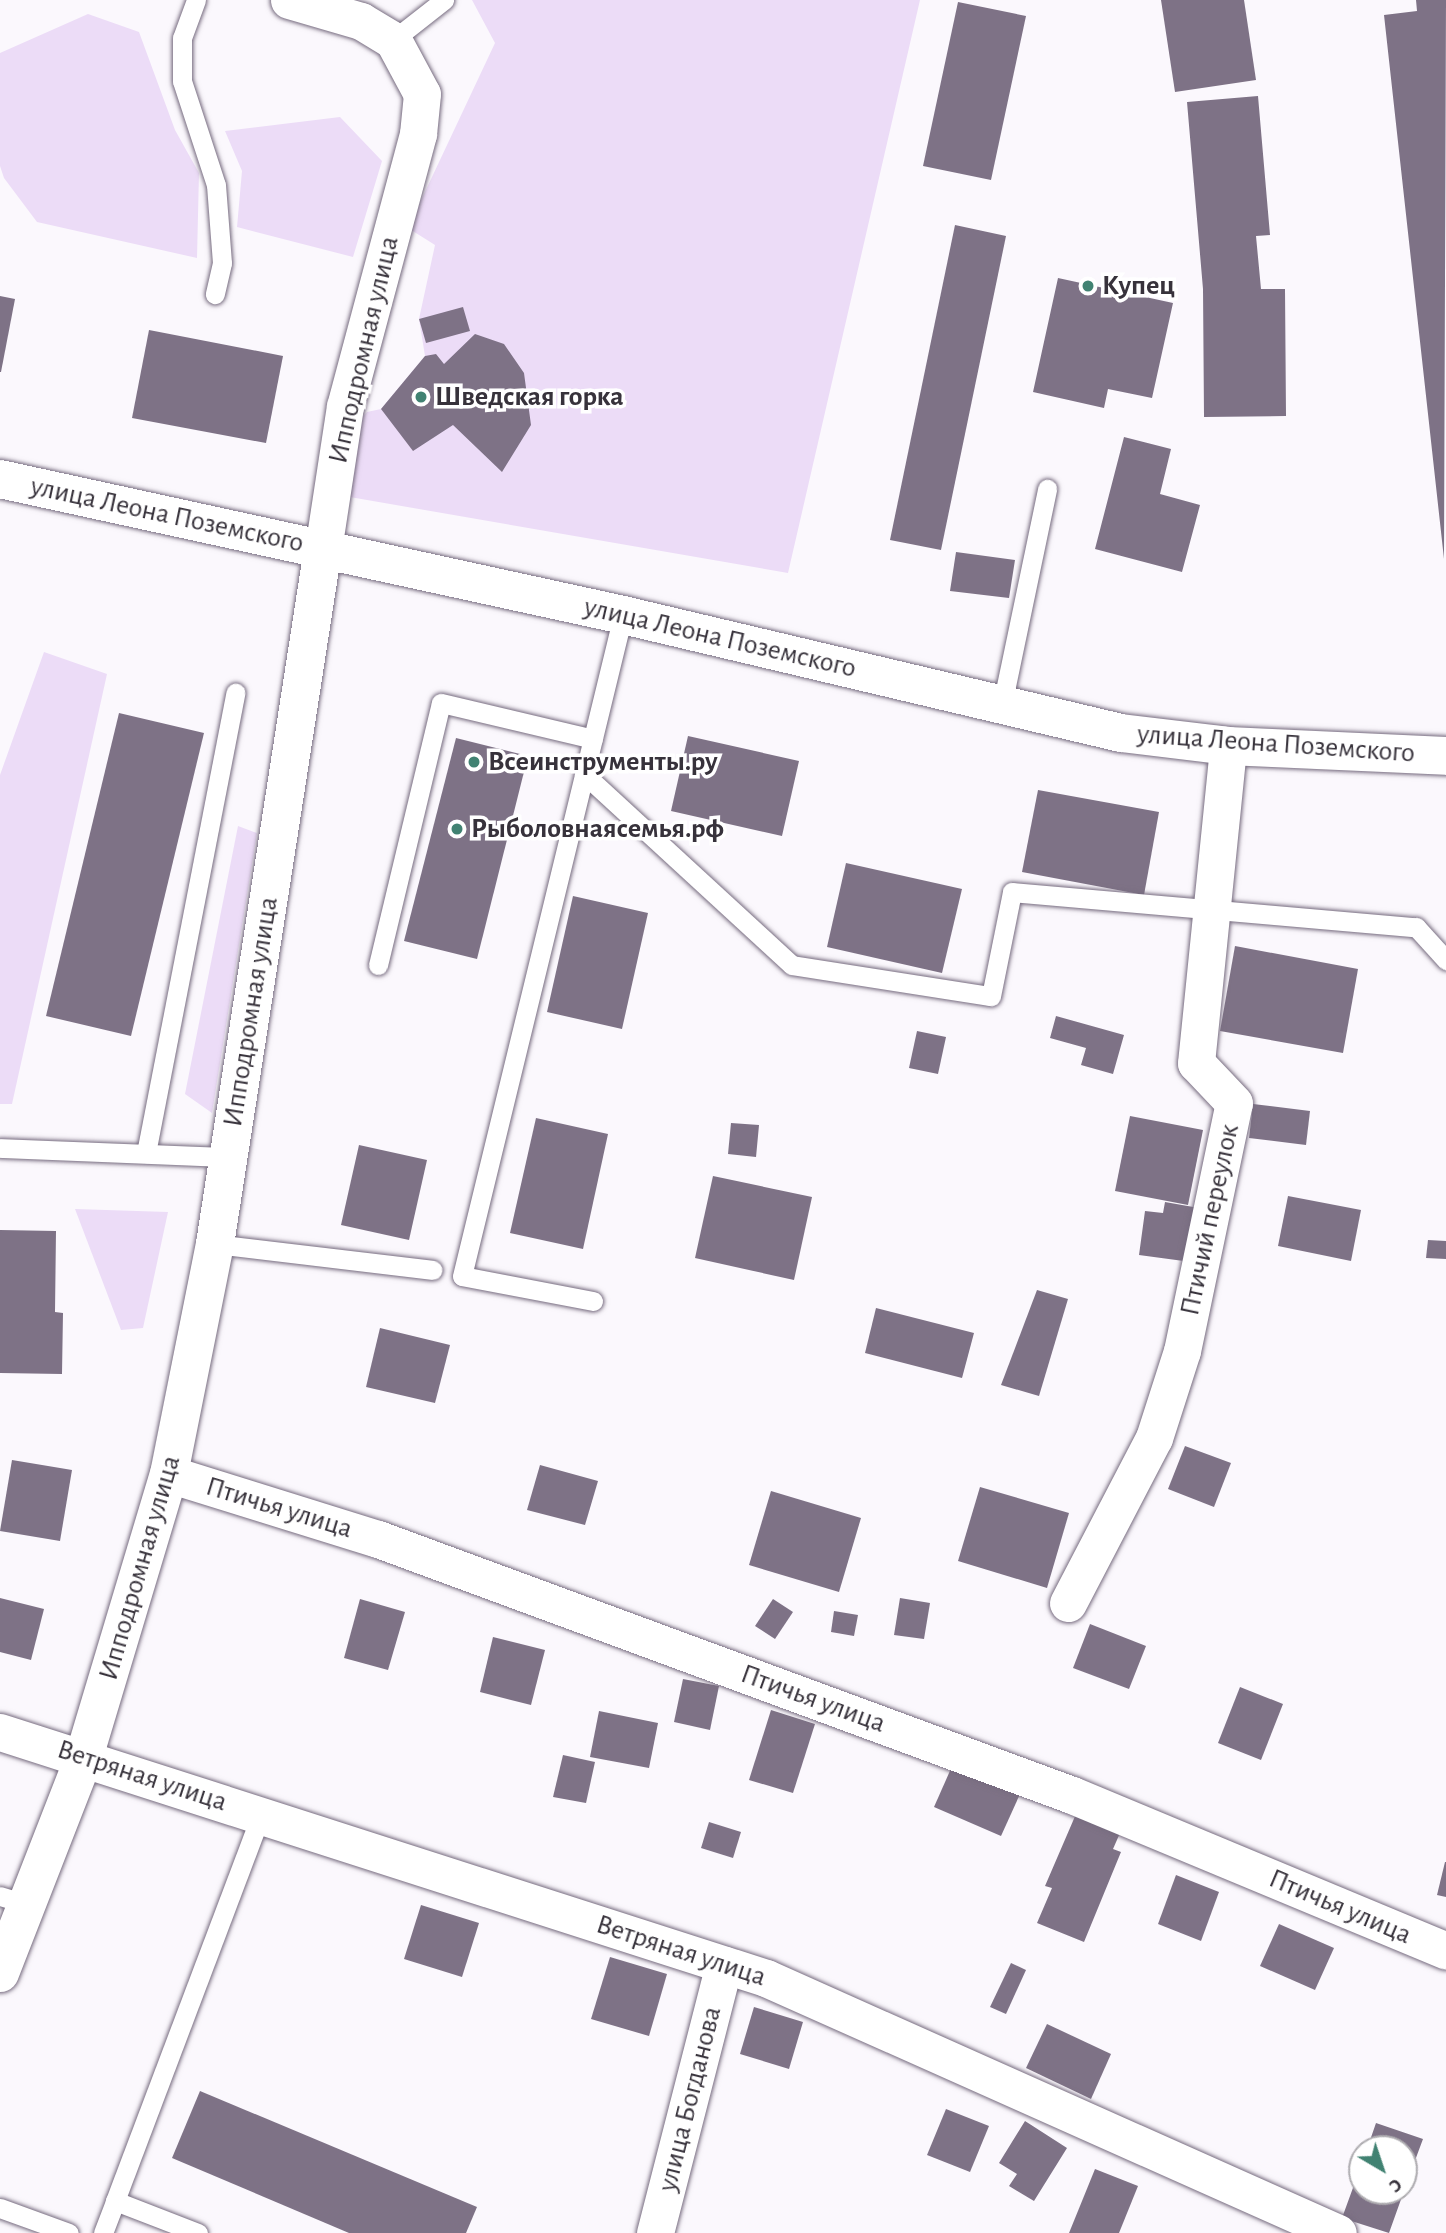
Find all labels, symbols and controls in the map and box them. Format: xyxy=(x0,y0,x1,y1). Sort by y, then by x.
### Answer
street label: Ипподромная улица xyxy=(322,233,406,467)
place label: Купец xyxy=(1102,269,1175,303)
marker: Купец xyxy=(1080,278,1096,294)
place label: Шведская горка xyxy=(435,380,623,414)
marker: Шведская горка xyxy=(413,389,429,405)
street label: улица Леона Поземского xyxy=(28,470,306,560)
street label: улица Леона Поземского xyxy=(581,590,859,686)
street label: улица Леона Поземского xyxy=(1136,718,1416,770)
place label: Всеинструменты.ру xyxy=(488,745,718,779)
marker: Всеинструменты.ру xyxy=(466,754,482,770)
place label: Рыболовнаясемья.рф xyxy=(471,812,724,846)
marker: Рыболовнаясемья.рф xyxy=(449,821,465,837)
street label: Ипподромная улица xyxy=(216,895,286,1129)
street label: Птичий переулок xyxy=(1173,1121,1247,1319)
street label: Ипподромная улица xyxy=(92,1452,188,1684)
street label: Птичья улица xyxy=(202,1470,356,1546)
street label: Птичья улица xyxy=(736,1657,890,1741)
street label: Ветряная улица xyxy=(53,1733,231,1819)
street label: Птичья улица xyxy=(1264,1862,1416,1952)
street label: Ветряная улица xyxy=(592,1908,770,1994)
street label: улица Богданова xyxy=(651,2003,729,2195)
north arrow xyxy=(1348,2135,1418,2205)
text: С xyxy=(1385,2174,1405,2196)

